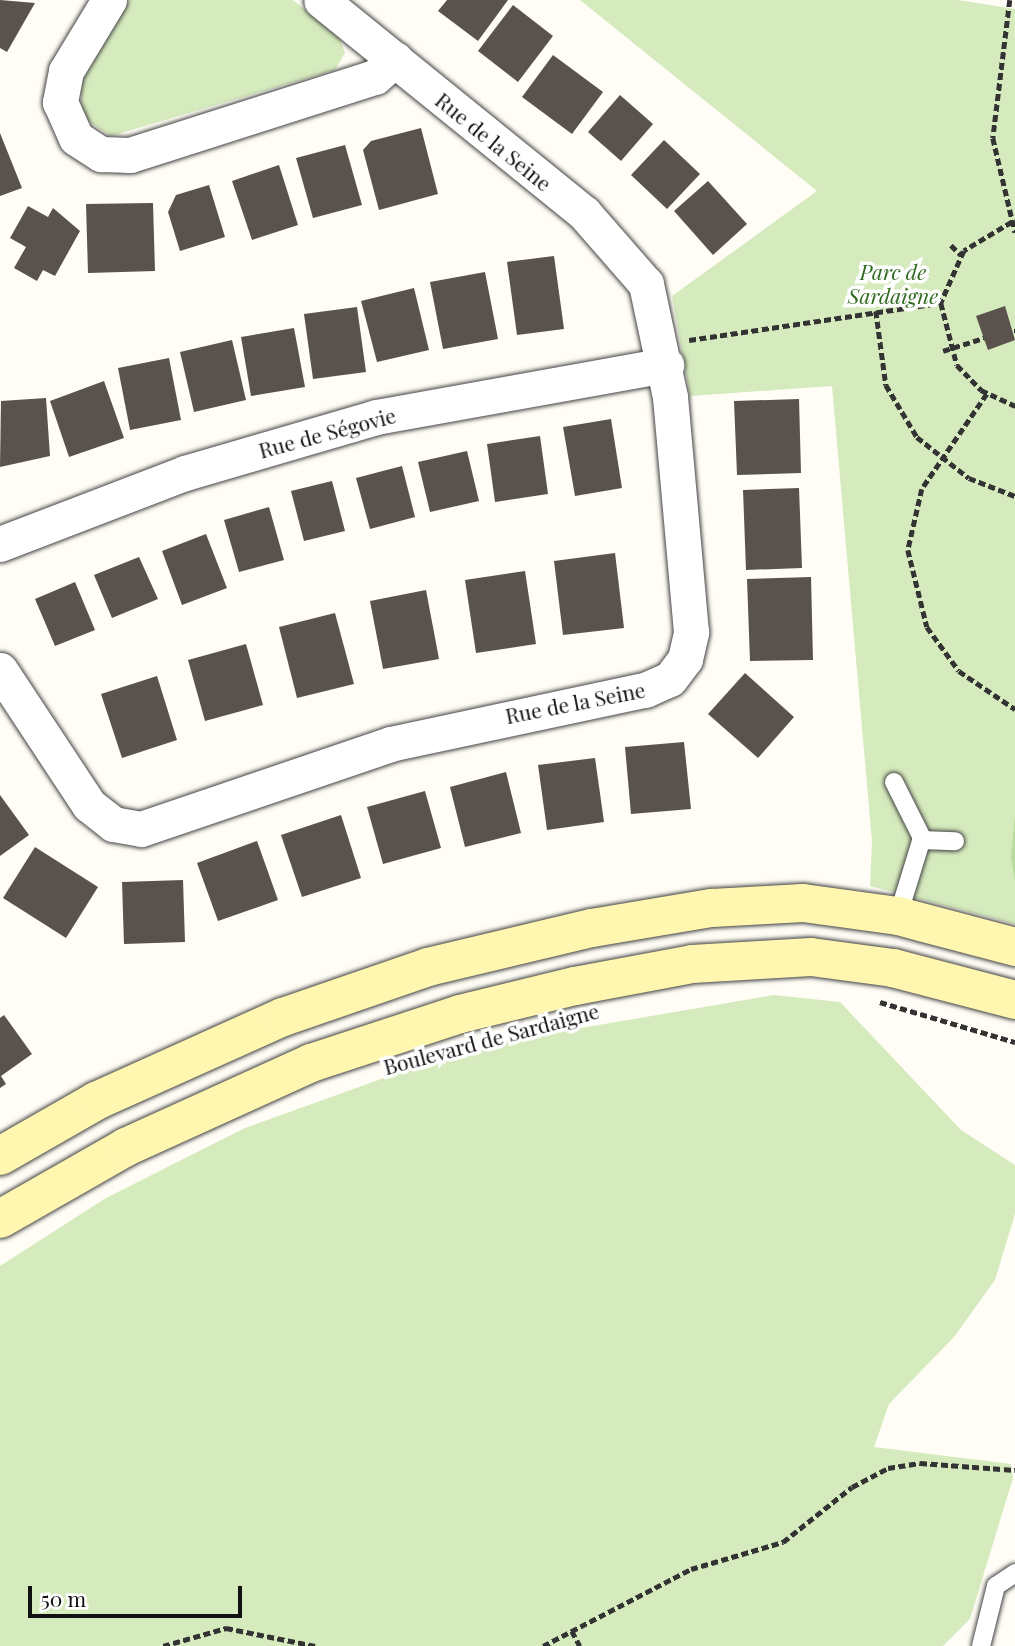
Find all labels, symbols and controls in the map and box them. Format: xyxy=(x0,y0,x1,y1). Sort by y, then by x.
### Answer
street label: Rue de la Seine xyxy=(431,86,557,196)
park label: Parc de Sardaigne xyxy=(848,258,938,308)
street label: Rue de Ségovie xyxy=(256,402,398,462)
street label: Rue de la Seine xyxy=(503,676,647,728)
street label: Boulevard de Sardaigne xyxy=(381,997,601,1079)
scale bar xyxy=(32,1572,245,1616)
text: 50 m xyxy=(41,1584,86,1612)

